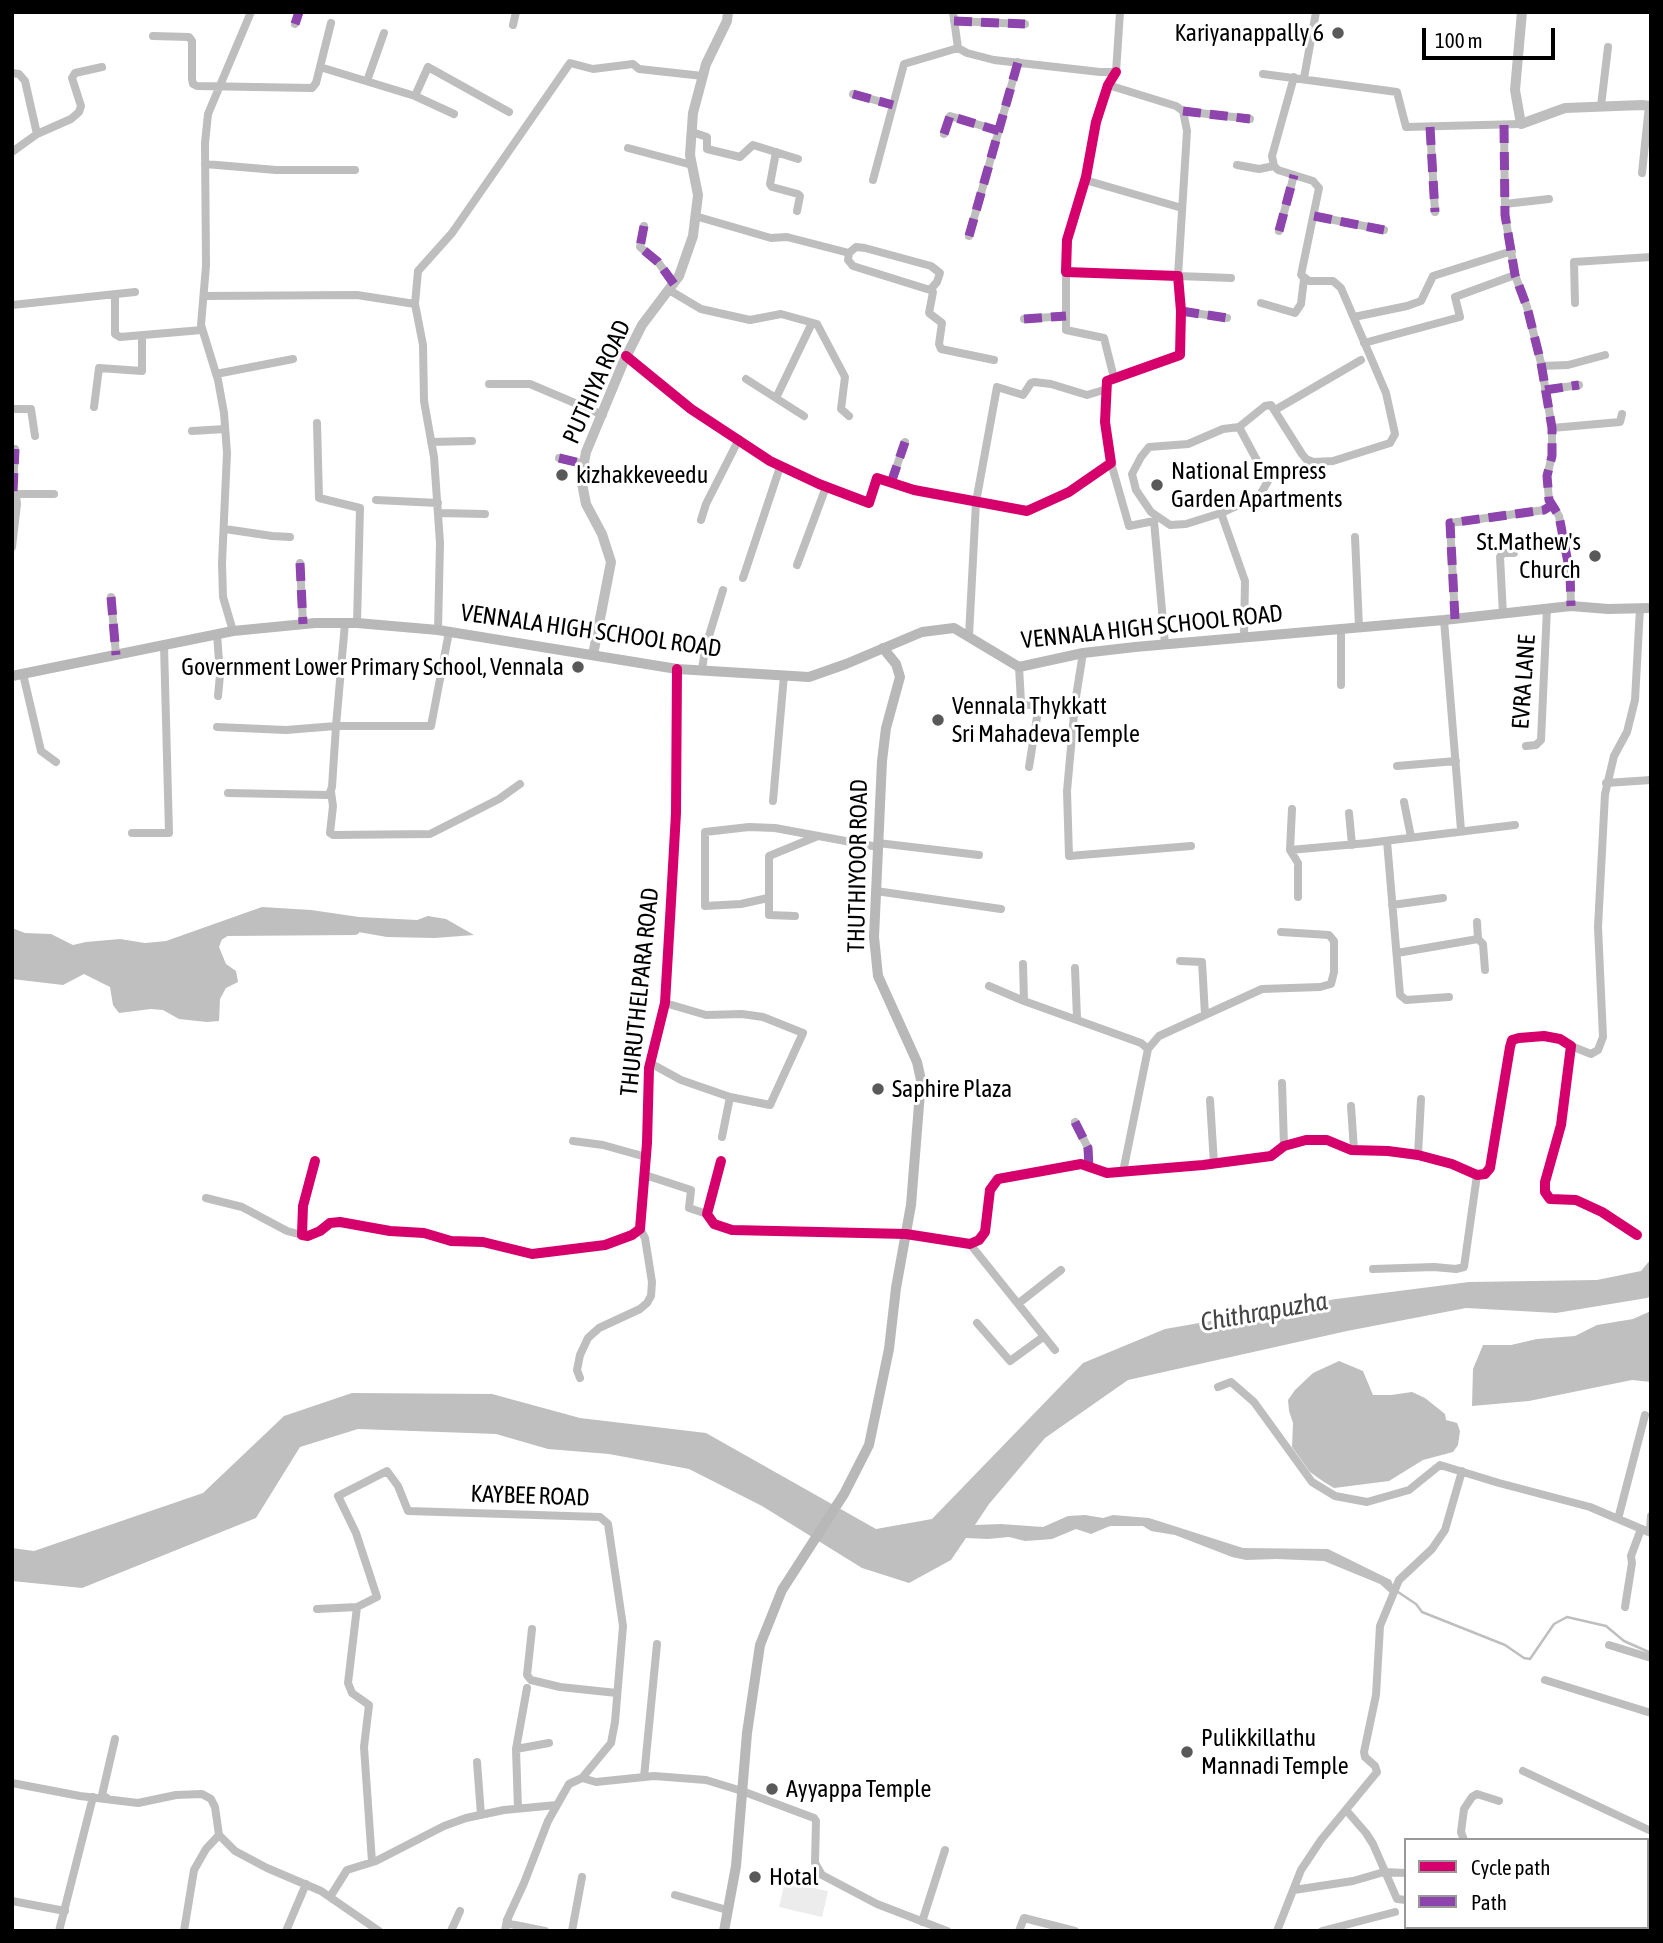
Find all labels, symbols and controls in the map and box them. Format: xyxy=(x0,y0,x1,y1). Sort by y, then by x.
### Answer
scale bar xyxy=(1425,14,1558,58)
place label: Kariyanappally 6 xyxy=(1175,19,1324,47)
marker: Kariyanappally 6 xyxy=(1330,25,1346,41)
text: 100 m xyxy=(1435,28,1483,52)
street label: PUTHIYA ROAD xyxy=(557,316,637,448)
place label: National Empress Garden Apartments xyxy=(1171,457,1342,513)
place label: kizhakkeveedu xyxy=(576,461,708,489)
marker: kizhakkeveedu xyxy=(554,467,570,483)
marker: National Empress Garden Apartments xyxy=(1149,477,1165,493)
place label: St.Mathew's Church xyxy=(1477,528,1581,584)
marker: St.Mathew's Church xyxy=(1587,548,1603,564)
street label: VENNALA HIGH SCHOOL ROAD xyxy=(459,598,723,664)
street label: VENNALA HIGH SCHOOL ROAD xyxy=(1020,599,1284,655)
street label: EVRA LANE xyxy=(1506,634,1542,730)
place label: Government Lower Primary School, Vennala xyxy=(181,653,564,681)
marker: Government Lower Primary School, Vennala xyxy=(570,659,586,675)
place label: Vennala Thykkatt Sri Mahadeva Temple xyxy=(952,692,1140,748)
marker: Vennala Thykkatt Sri Mahadeva Temple xyxy=(930,712,946,728)
street label: THUTHIYOOR ROAD xyxy=(842,779,874,953)
street label: THURUTHELPARA ROAD xyxy=(615,886,665,1098)
place label: Saphire Plaza xyxy=(892,1075,1012,1103)
marker: Saphire Plaza xyxy=(870,1081,886,1097)
water label: Chithrapuzha xyxy=(1198,1285,1330,1339)
street label: KAYBEE ROAD xyxy=(470,1480,590,1512)
place label: Pulikkillathu Mannadi Temple xyxy=(1201,1724,1349,1780)
marker: Pulikkillathu Mannadi Temple xyxy=(1179,1744,1195,1760)
place label: Ayyappa Temple xyxy=(786,1775,931,1803)
marker: Ayyappa Temple xyxy=(764,1781,780,1797)
legend xyxy=(1404,1838,1649,1929)
text: Cycle path xyxy=(1471,1855,1550,1879)
place label: Hotal xyxy=(769,1863,819,1891)
marker: Hotal xyxy=(747,1869,763,1885)
text: Path xyxy=(1471,1890,1507,1914)

